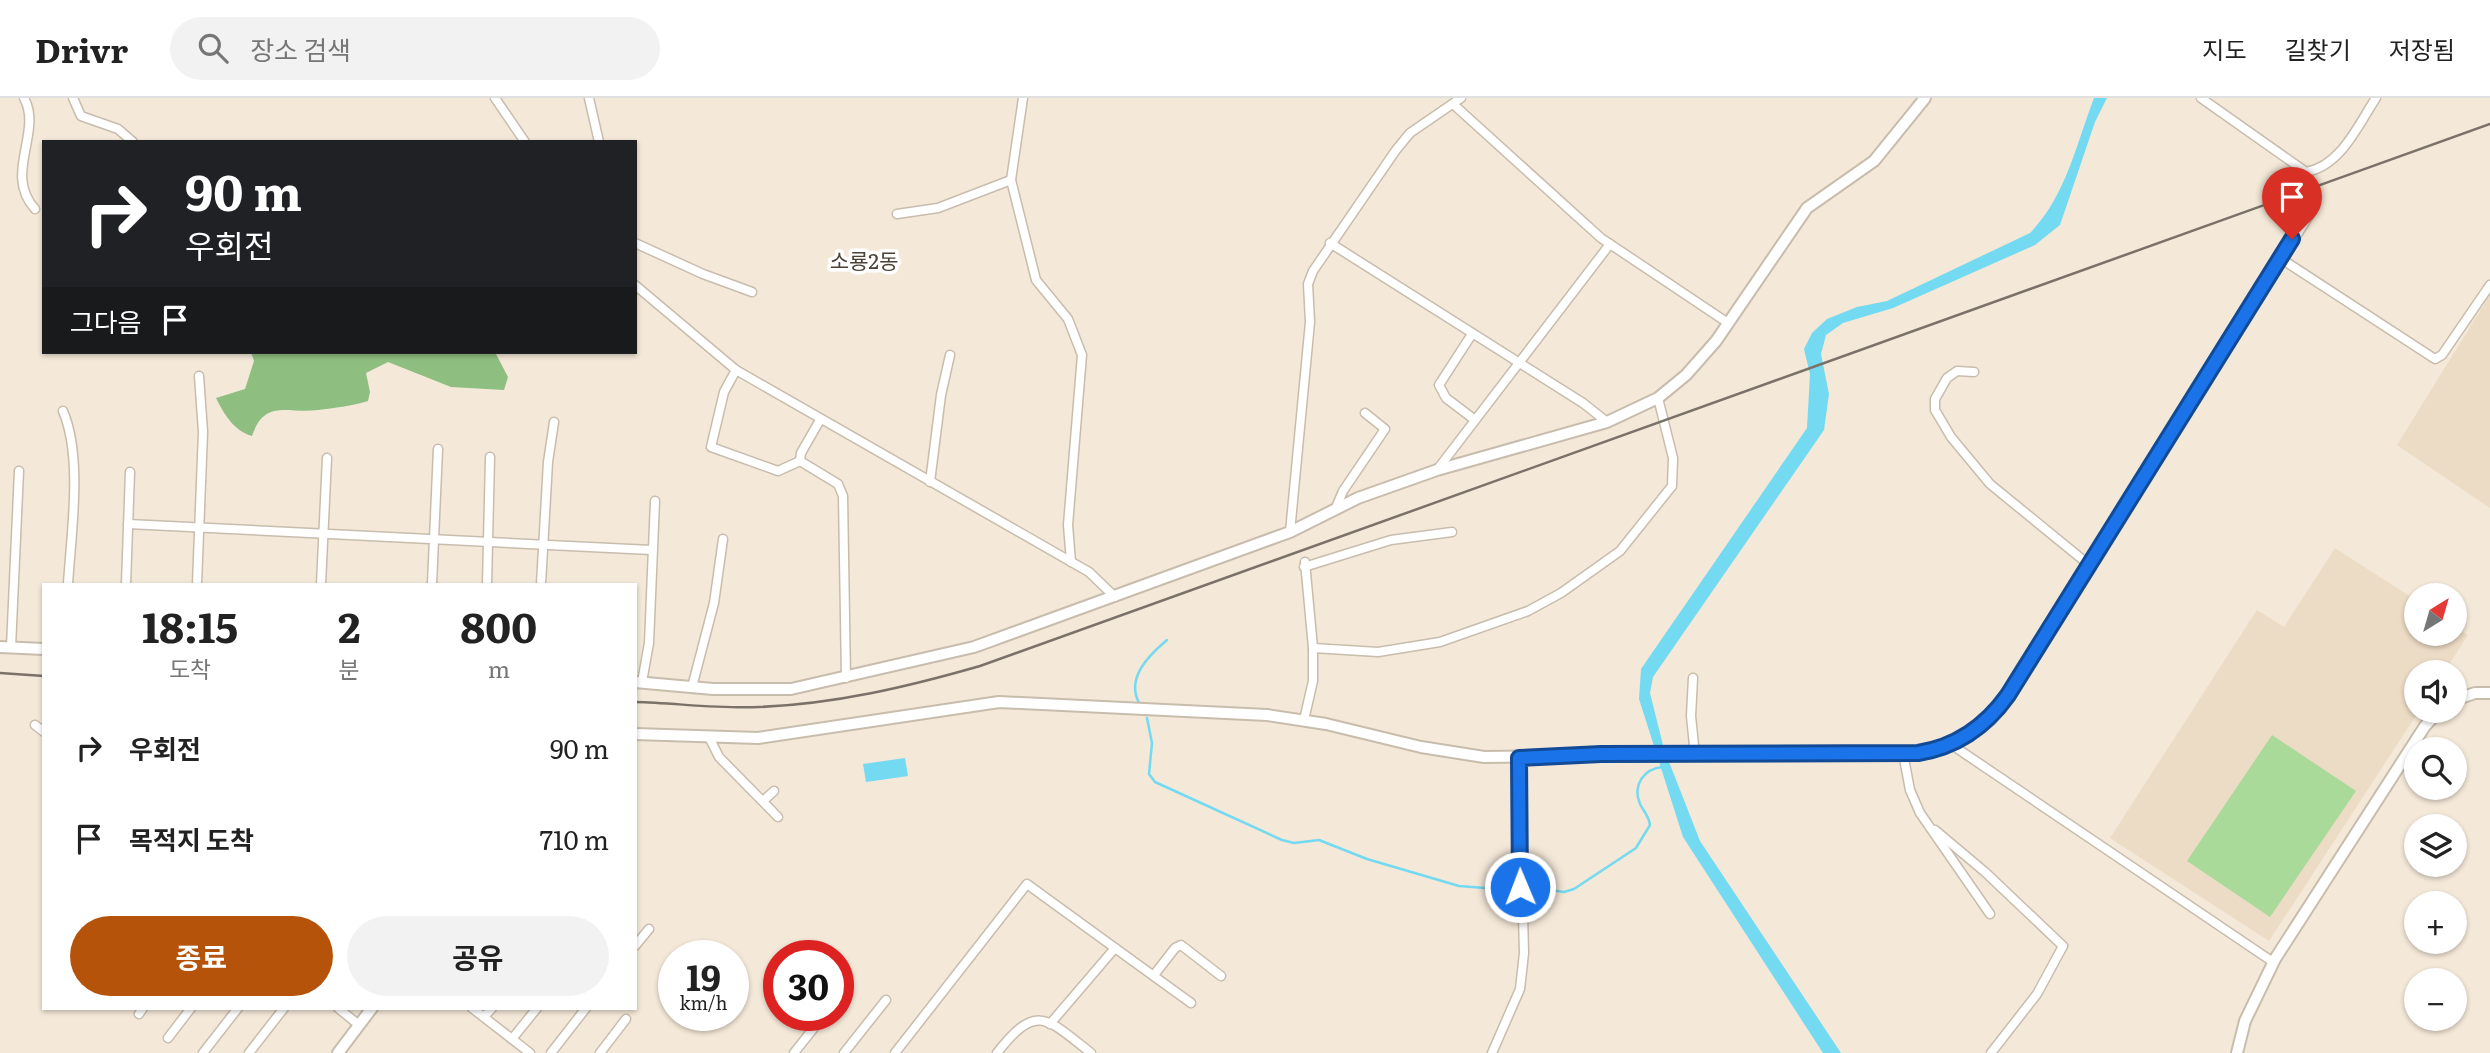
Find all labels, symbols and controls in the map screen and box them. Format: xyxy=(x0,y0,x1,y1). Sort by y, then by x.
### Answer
search box xyxy=(170,17,660,80)
text: Drivr xyxy=(35,24,128,73)
icon: search xyxy=(194,29,232,67)
text: 장소 검색 xyxy=(250,29,351,68)
text: 지도 xyxy=(2202,31,2247,66)
text: 길찾기 xyxy=(2285,31,2351,66)
text: 저장됨 xyxy=(2389,31,2455,66)
text: 90 m xyxy=(185,153,302,226)
pin xyxy=(2262,167,2322,239)
icon: right xyxy=(70,168,161,259)
icon: arrive xyxy=(2273,178,2311,216)
text: 우회전 xyxy=(185,220,273,268)
district label: 소룡2동 xyxy=(830,244,898,275)
text: 그다음 xyxy=(70,301,142,340)
icon: arrive xyxy=(156,301,194,339)
north arrow xyxy=(2404,583,2468,646)
map controls xyxy=(2404,583,2467,1031)
text: 18:15 xyxy=(142,594,238,656)
text: 2 xyxy=(338,594,361,656)
text: 800 xyxy=(461,594,537,656)
text: 도착 xyxy=(169,651,211,685)
text: 분 xyxy=(339,651,360,685)
text: m xyxy=(488,651,510,685)
button: sound xyxy=(2404,660,2467,723)
text: 우회전 xyxy=(129,728,201,767)
text: 90 m xyxy=(550,728,609,767)
icon: right xyxy=(70,729,108,767)
button: search xyxy=(2404,737,2467,800)
button: layers xyxy=(2404,814,2467,877)
text: 목적지 도착 xyxy=(129,819,254,858)
text: 710 m xyxy=(540,819,609,858)
icon: arrive xyxy=(70,820,108,858)
position arrow xyxy=(1483,850,1557,924)
button: + xyxy=(2404,891,2467,954)
button: 종료 xyxy=(70,916,333,996)
button: 공유 xyxy=(347,916,609,996)
speed limit sign: 30 xyxy=(763,940,854,1031)
text: 19 xyxy=(686,950,721,1002)
button: − xyxy=(2404,968,2467,1031)
text: km/h xyxy=(680,989,727,1016)

